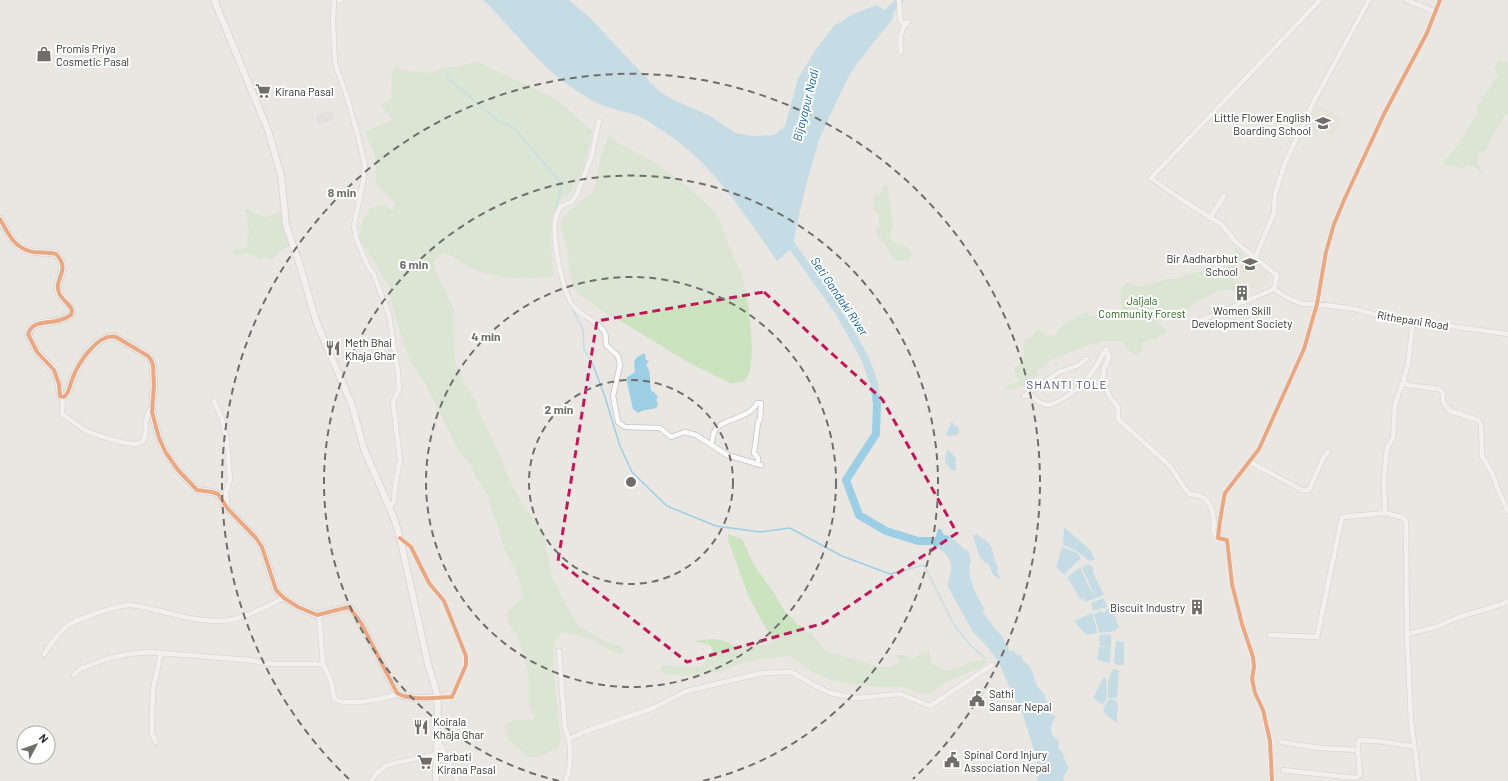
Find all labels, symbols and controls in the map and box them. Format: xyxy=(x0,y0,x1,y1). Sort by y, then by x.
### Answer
place label: Promis Priya Cosmetic Pasal xyxy=(56,42,129,68)
shop icon: Promis Priya Cosmetic Pasal xyxy=(35,45,53,63)
water label: Bijayapur Nadi xyxy=(789,68,821,142)
supermarket icon: Kirana Pasal xyxy=(254,82,272,100)
place label: Kirana Pasal xyxy=(275,85,333,98)
place label: Little Flower English Boarding School xyxy=(1214,111,1311,137)
school or university icon: Little Flower English Boarding School xyxy=(1314,114,1332,132)
text: 8 min xyxy=(328,185,356,199)
place label: Bir Aadharbhut School xyxy=(1166,252,1238,278)
water label: Seti Gandaki River xyxy=(809,254,872,339)
school or university icon: Bir Aadharbhut School xyxy=(1241,255,1259,273)
text: 6 min xyxy=(400,257,428,271)
building icon: Women Skill Development Society xyxy=(1233,284,1251,302)
park label: Jaljala Community Forest xyxy=(1098,294,1186,320)
place label: Women Skill Development Society xyxy=(1192,304,1292,330)
street label: Rithepani Road xyxy=(1376,308,1450,332)
text: 4 min xyxy=(471,329,501,343)
place label: Meth Bhai Khaja Ghar xyxy=(345,336,396,362)
restaurant icon: Meth Bhai Khaja Ghar xyxy=(324,339,342,357)
district label: SHANTI TOLE xyxy=(1026,377,1108,391)
text: 2 min xyxy=(545,402,573,416)
centre of rings xyxy=(624,475,638,489)
building icon: Biscuit Industry xyxy=(1188,598,1206,616)
place label: Biscuit Industry xyxy=(1110,601,1185,614)
place label: Sathi Sansar Nepal xyxy=(989,687,1052,713)
public building icon: Sathi Sansar Nepal xyxy=(968,690,986,708)
place label: Koirala Khaja Ghar xyxy=(433,715,484,741)
restaurant icon: Koirala Khaja Ghar xyxy=(412,718,430,736)
north arrow xyxy=(16,725,56,765)
text: N xyxy=(37,731,51,745)
place label: Spinal Cord Injury Association Nepal xyxy=(964,748,1050,774)
place label: Parbati Kirana Pasal xyxy=(437,750,495,776)
public building icon: Spinal Cord Injury Association Nepal xyxy=(943,751,961,769)
supermarket icon: Parbati Kirana Pasal xyxy=(416,753,434,771)

